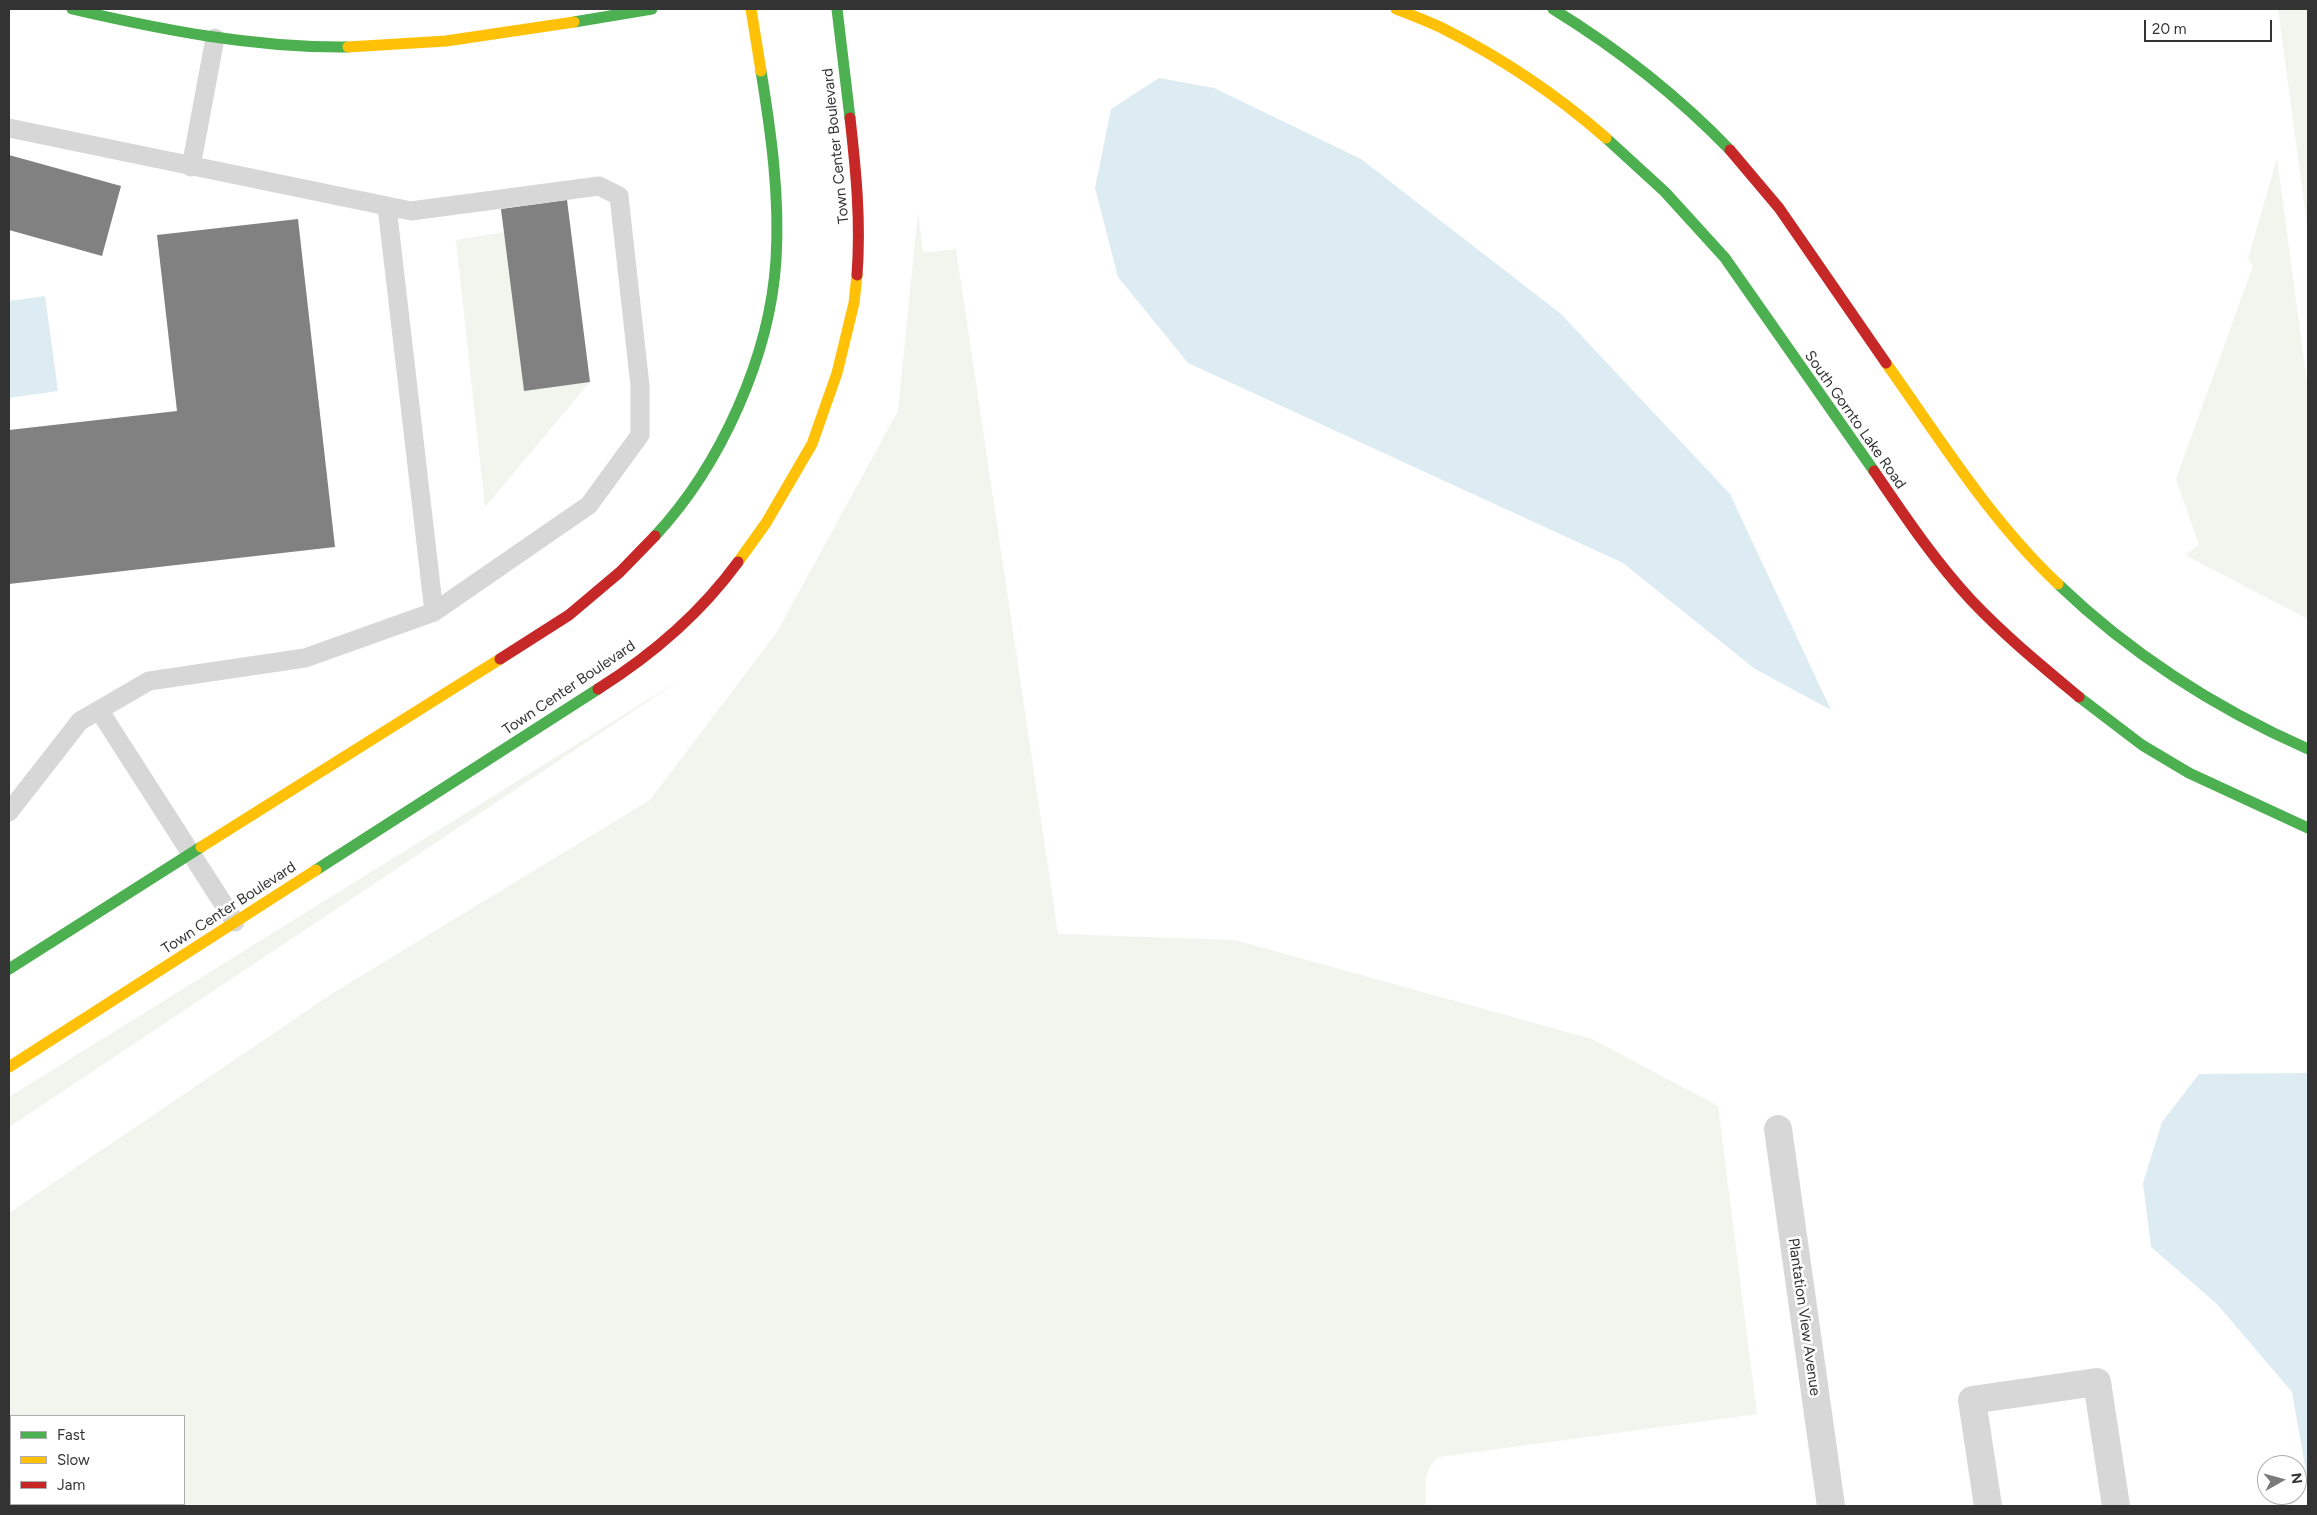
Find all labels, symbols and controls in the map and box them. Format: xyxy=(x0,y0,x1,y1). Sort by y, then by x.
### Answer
scale bar xyxy=(2147,10,2274,42)
text: 20 m xyxy=(2152,20,2186,38)
street label: Town Center Boulevard xyxy=(819,67,853,225)
street label: South Gornto Lake Road xyxy=(1800,347,1910,493)
street label: Town Center Boulevard xyxy=(499,637,639,739)
street label: Town Center Boulevard xyxy=(159,858,299,958)
street label: Plantation View Avenue xyxy=(1784,1237,1824,1397)
legend xyxy=(10,1415,185,1505)
text: Fast xyxy=(57,1426,85,1444)
text: Slow xyxy=(57,1451,90,1469)
north arrow xyxy=(2257,1455,2307,1505)
text: N xyxy=(2287,1472,2305,1485)
text: Jam xyxy=(57,1476,85,1494)

